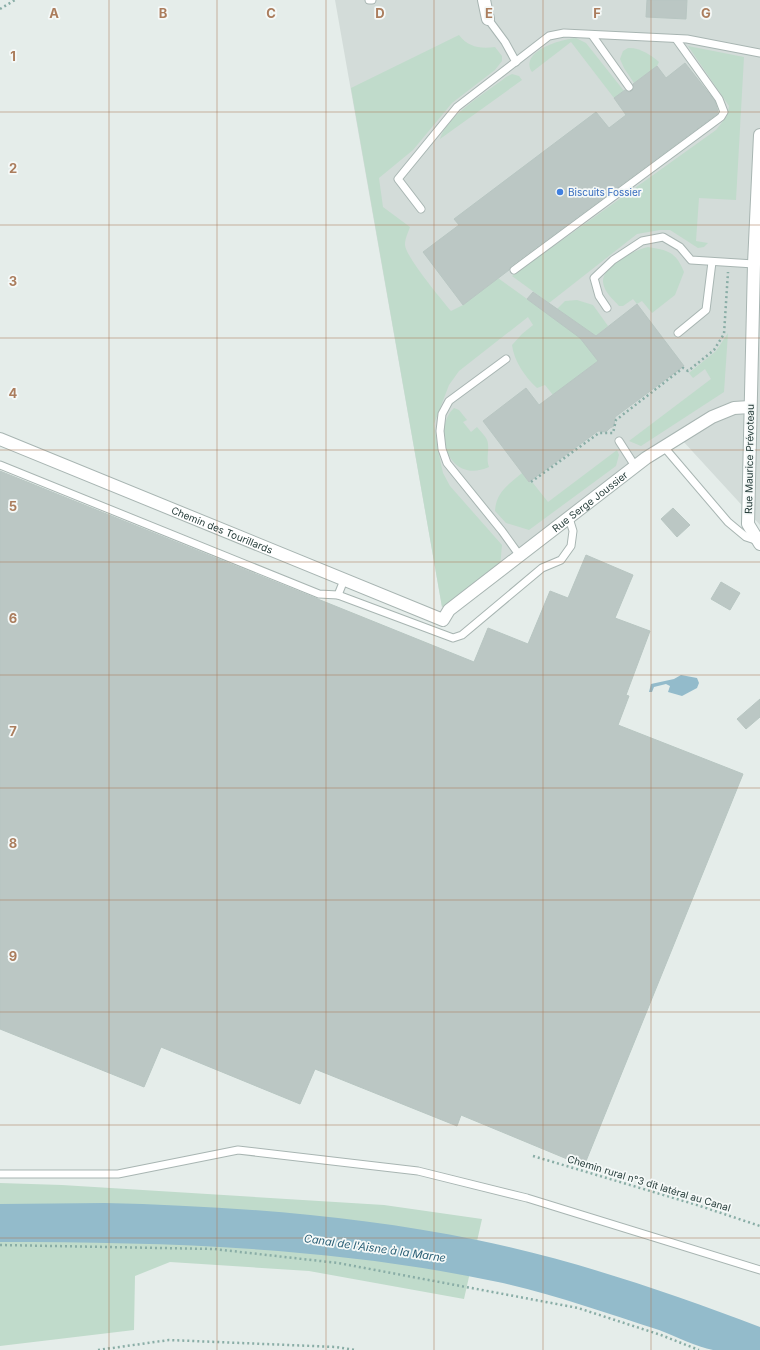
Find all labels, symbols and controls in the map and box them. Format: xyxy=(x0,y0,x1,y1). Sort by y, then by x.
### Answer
text: A xyxy=(49,5,59,21)
text: B xyxy=(159,5,168,21)
text: C xyxy=(266,5,276,21)
text: D xyxy=(375,5,385,21)
text: E xyxy=(485,5,493,21)
text: F xyxy=(593,5,601,21)
text: G xyxy=(701,5,711,21)
text: 1 xyxy=(10,48,16,64)
text: 2 xyxy=(9,160,17,176)
place label: Biscuits Fossier xyxy=(568,186,642,198)
marker: Biscuits Fossier xyxy=(555,187,565,197)
text: 3 xyxy=(9,273,17,289)
text: 4 xyxy=(9,385,18,401)
street label: Rue Maurice Prévoteau xyxy=(742,404,756,514)
street label: Rue Serge Joussier xyxy=(550,468,630,534)
text: 5 xyxy=(9,498,17,514)
street label: Chemin des Tourillards xyxy=(170,504,275,556)
text: 6 xyxy=(9,610,17,626)
text: 7 xyxy=(9,723,17,739)
text: 8 xyxy=(9,835,17,851)
text: 9 xyxy=(9,948,17,964)
street label: Chemin rural n°3 dit latéral au Canal xyxy=(566,1152,732,1214)
water label: Canal de l'Aisne à la Marne xyxy=(303,1231,447,1265)

